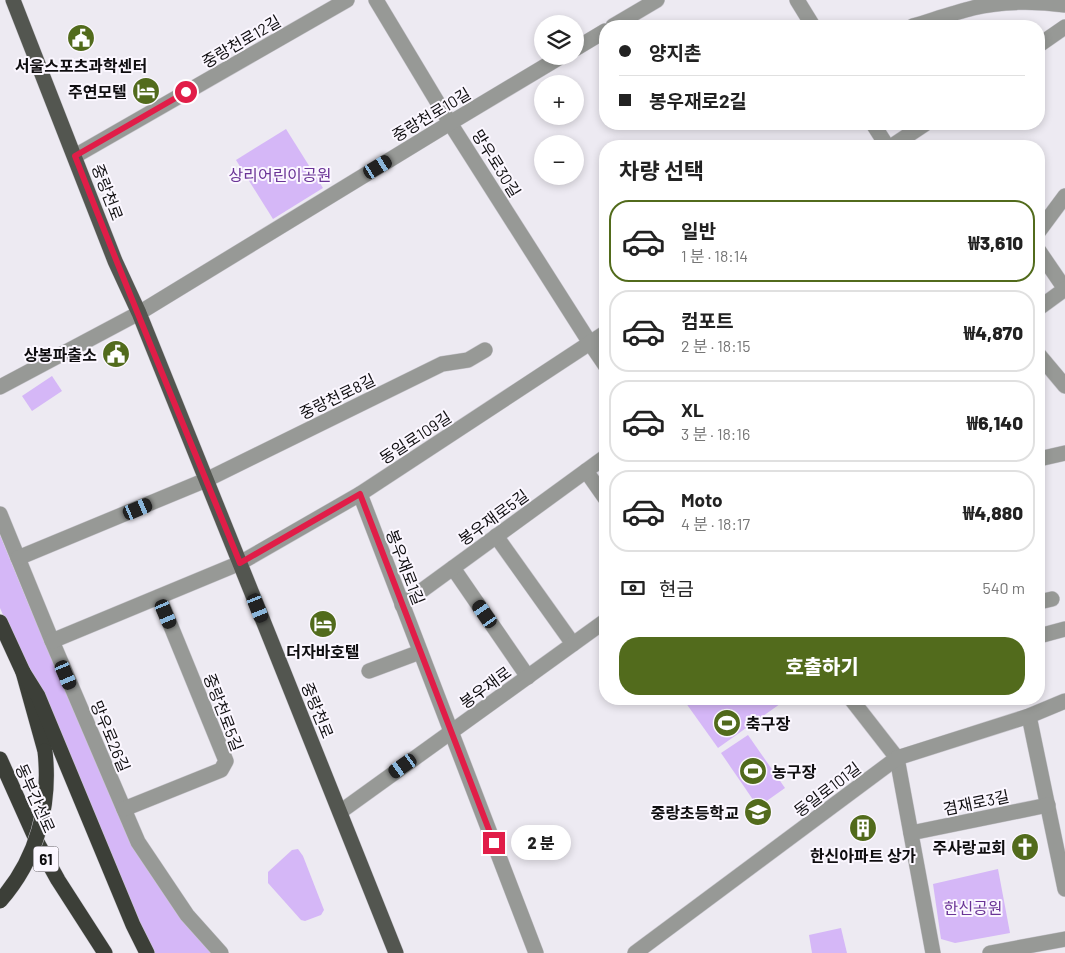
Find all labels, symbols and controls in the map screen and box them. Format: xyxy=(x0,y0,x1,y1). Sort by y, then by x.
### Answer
street label: 중랑천로12길 xyxy=(198,11,284,71)
map controls xyxy=(534,15,584,185)
button: layers xyxy=(534,15,584,65)
public building icon: 서울스포츠과학센터 xyxy=(66,23,96,53)
text: 양지촌 xyxy=(649,41,701,64)
place label: 서울스포츠과학센터 xyxy=(15,56,147,75)
button: + xyxy=(534,75,584,125)
hotel icon: 주연모텔 xyxy=(131,76,161,106)
route start xyxy=(175,81,197,103)
place label: 주연모텔 xyxy=(68,82,127,101)
street label: 중랑천로10길 xyxy=(388,83,474,145)
text: 봉우재로2길 xyxy=(649,89,747,112)
street label: 망우로30길 xyxy=(469,126,525,200)
button: − xyxy=(534,135,584,185)
car xyxy=(361,153,394,181)
text: 차량 선택 xyxy=(619,157,704,183)
street label: 중랑천로 xyxy=(89,161,128,223)
park label: 상리어린이공원 xyxy=(228,165,332,184)
icon: car xyxy=(621,219,666,264)
text: 일반 xyxy=(681,219,716,242)
text: ₩3,610 xyxy=(968,231,1023,254)
text: 1 분 · 18:14 xyxy=(681,246,748,265)
icon: car xyxy=(621,309,666,354)
text: 컴포트 xyxy=(681,309,733,332)
text: ₩4,870 xyxy=(964,321,1023,344)
text: 2 분 · 18:15 xyxy=(681,336,750,355)
public building icon: 상봉파출소 xyxy=(101,339,131,369)
place label: 상봉파출소 xyxy=(23,345,97,364)
street label: 중랑천로8길 xyxy=(296,370,378,422)
text: XL xyxy=(681,398,704,421)
icon: car xyxy=(621,399,666,444)
street label: 동일로109길 xyxy=(375,407,455,467)
text: ₩6,140 xyxy=(967,411,1023,434)
text: 3 분 · 18:16 xyxy=(681,424,750,443)
street label: 봉우재로5길 xyxy=(454,485,532,549)
text: Moto xyxy=(681,488,723,511)
icon: car xyxy=(621,489,666,534)
car xyxy=(121,496,154,522)
text: ₩4,880 xyxy=(963,501,1023,524)
text: 4 분 · 18:17 xyxy=(681,514,750,533)
street label: 봉우재로1길 xyxy=(383,527,429,607)
icon: cash xyxy=(619,574,647,602)
text: 현금 xyxy=(659,577,694,600)
text: 540 m xyxy=(982,578,1025,597)
car xyxy=(245,591,270,625)
car xyxy=(153,597,178,631)
car xyxy=(470,597,499,631)
hotel icon: 더자바호텔 xyxy=(308,609,338,639)
button: 호출하기 xyxy=(619,637,1025,695)
place label: 더자바호텔 xyxy=(286,642,360,661)
car xyxy=(53,658,78,692)
street label: 봉우재로 xyxy=(456,662,515,712)
street label: 중랑천로5길 xyxy=(200,670,248,754)
street label: 중랑천로 xyxy=(298,679,338,741)
street label: 망우로26길 xyxy=(87,697,135,775)
sports icon: 축구장 xyxy=(712,708,742,738)
place label: 축구장 xyxy=(746,714,790,733)
car xyxy=(386,751,419,781)
sports icon: 농구장 xyxy=(738,756,768,786)
street label: 동일로101길 xyxy=(790,758,864,820)
street label: 동부간선로 xyxy=(12,761,60,836)
place label: 농구장 xyxy=(772,762,816,781)
street label: 겸재로3길 xyxy=(941,786,1011,818)
school or university icon: 중랑초등학교 xyxy=(743,797,773,827)
place label: 중랑초등학교 xyxy=(651,803,739,822)
building icon: 한신아파트 상가 xyxy=(848,813,878,843)
callout: 2 분 xyxy=(512,826,572,860)
route end xyxy=(483,832,505,854)
church icon: 주사랑교회 xyxy=(1010,832,1040,862)
text: 2 분 xyxy=(527,833,555,852)
place label: 주사랑교회 xyxy=(932,838,1006,857)
road number: 61 xyxy=(34,846,58,872)
place label: 한신아파트 상가 xyxy=(810,846,916,865)
park label: 한신공원 xyxy=(944,898,1002,917)

